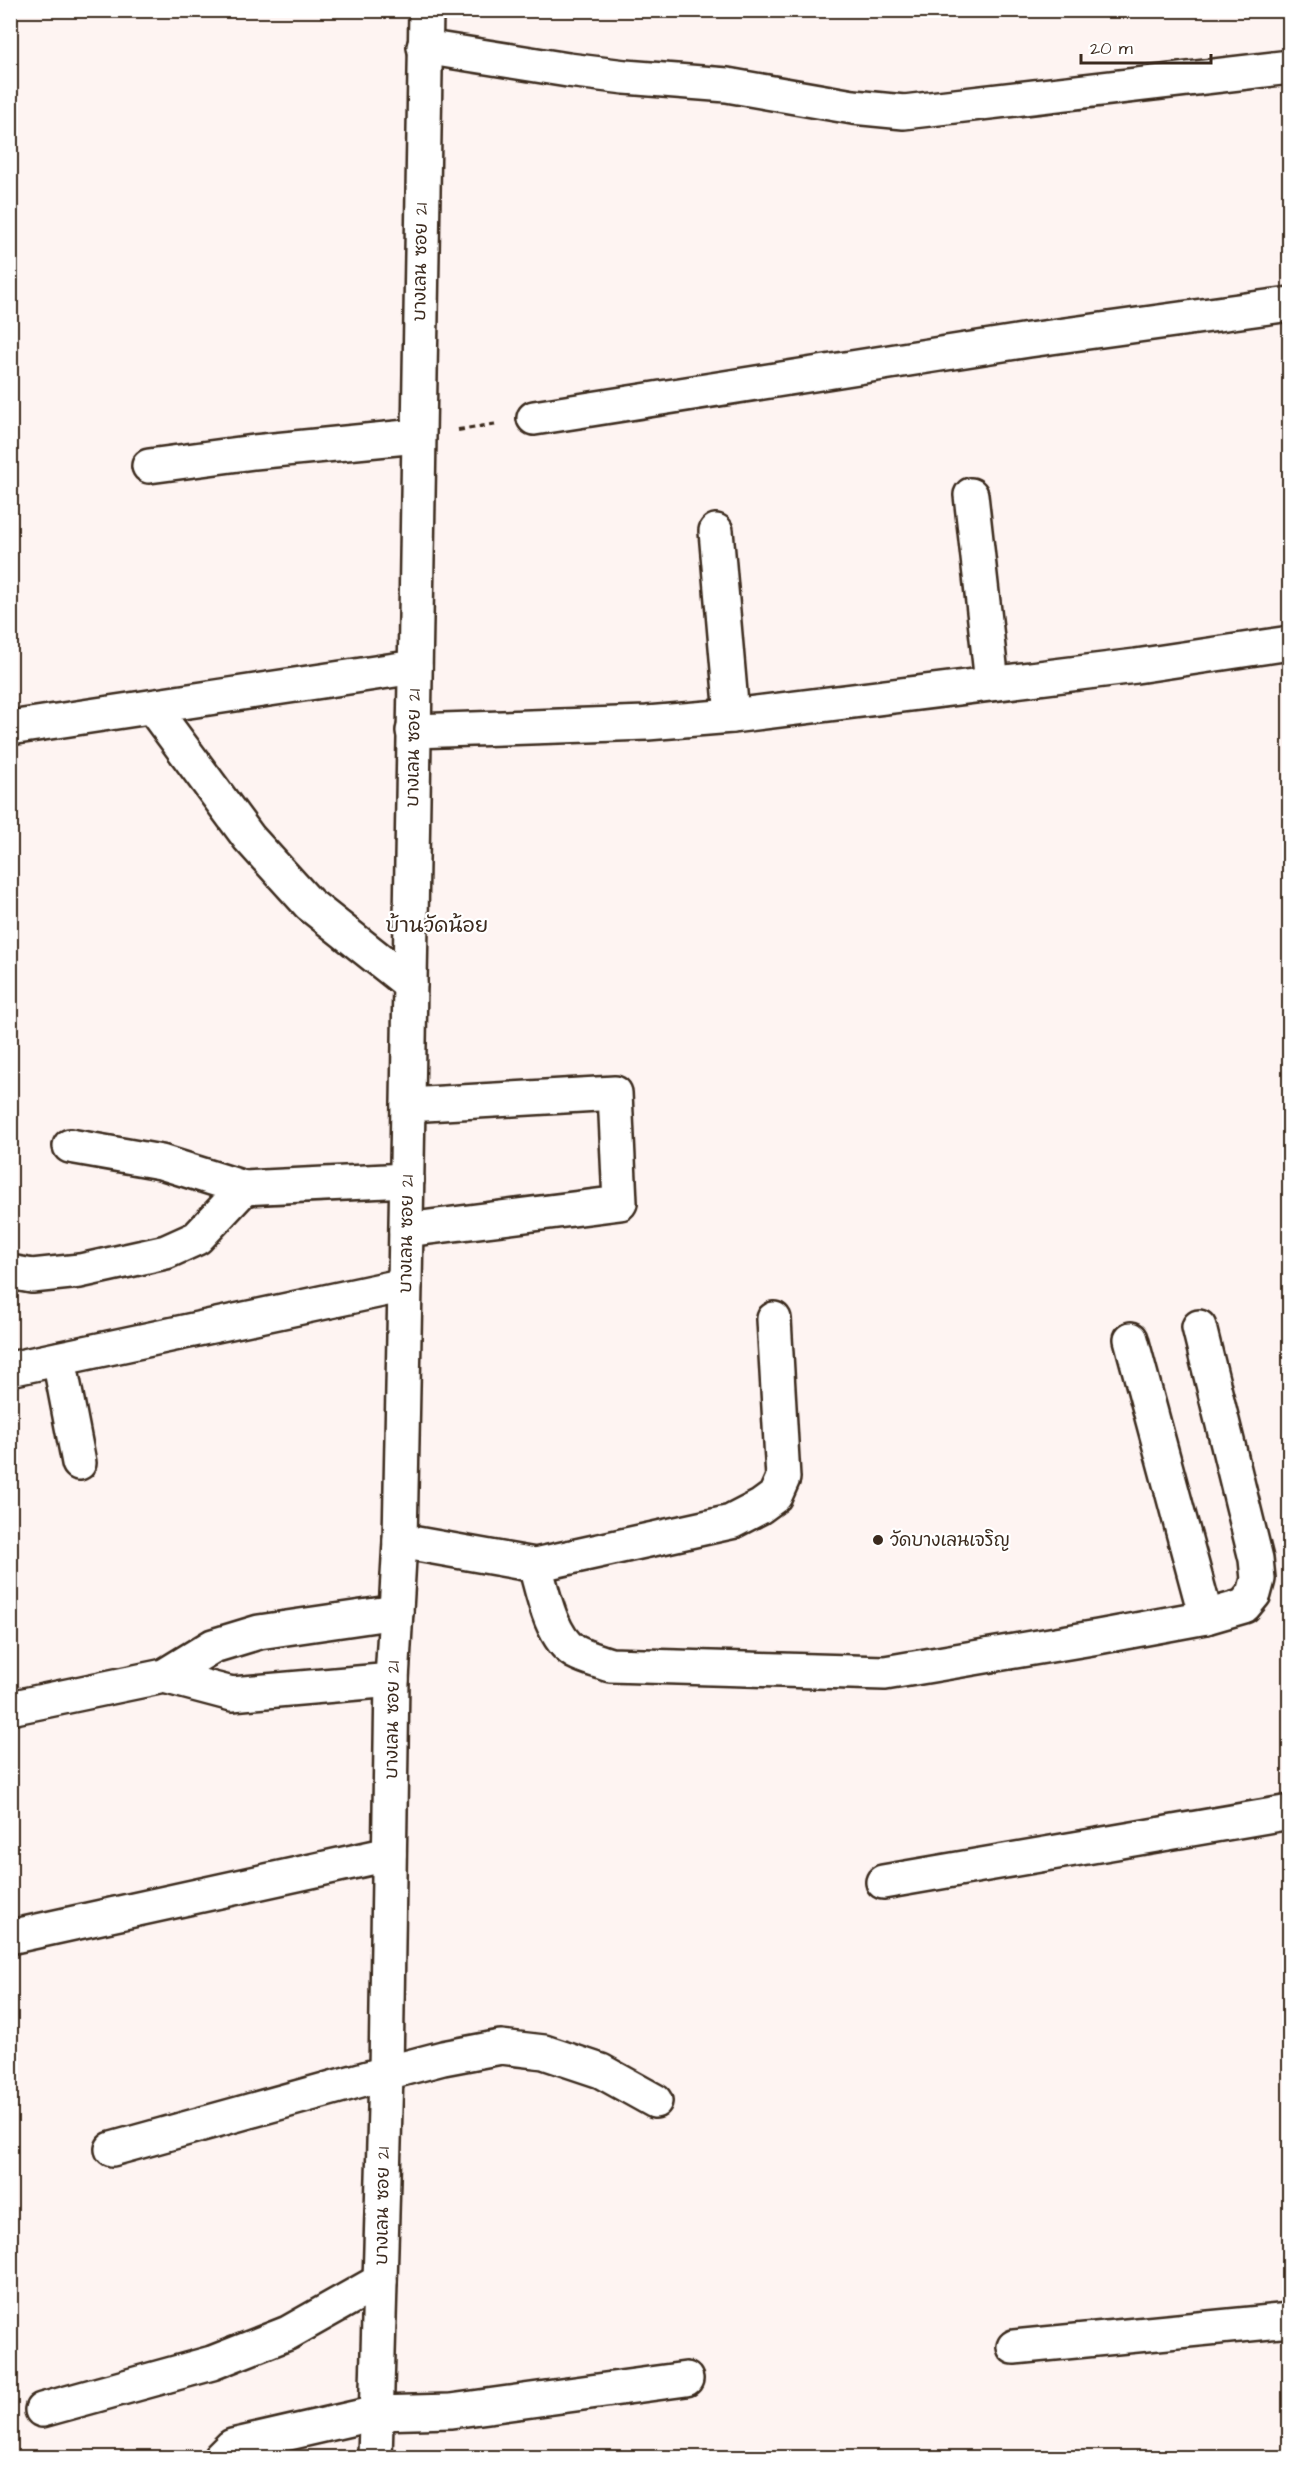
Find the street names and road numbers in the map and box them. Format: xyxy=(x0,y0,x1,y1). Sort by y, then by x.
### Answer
street label: บางเลน ซอย 21 xyxy=(407,203,434,321)
street label: บางเลน ซอย 21 xyxy=(400,689,427,807)
street label: บางเลน ซอย 21 xyxy=(393,1175,420,1293)
street label: บางเลน ซอย 21 xyxy=(379,1661,406,1779)
street label: บางเลน ซอย 21 xyxy=(369,2147,396,2265)

